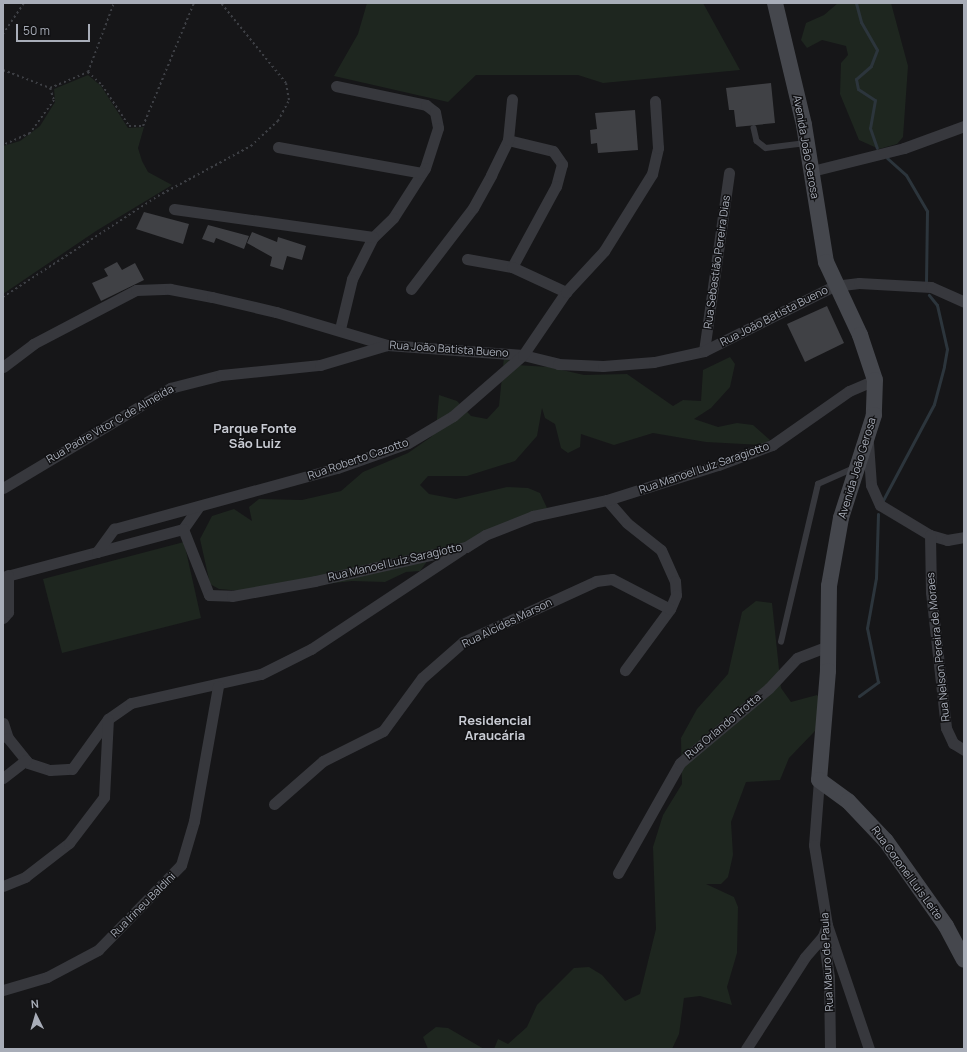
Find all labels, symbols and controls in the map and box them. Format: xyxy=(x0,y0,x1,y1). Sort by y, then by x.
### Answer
scale bar xyxy=(18,16,92,42)
text: 50 m xyxy=(23,22,50,39)
street label: Avenida João Gerosa xyxy=(790,94,822,200)
street label: Rua Sebastião Pereira Dias xyxy=(701,194,733,330)
street label: Rua João Batista Bueno xyxy=(718,283,830,349)
street label: Rua João Batista Bueno xyxy=(389,338,509,360)
street label: Rua Padre Vitor C de Almeida xyxy=(44,382,176,466)
street label: Avenida João Gerosa xyxy=(835,416,879,520)
district label: Parque Fonte São Luiz xyxy=(213,421,297,452)
street label: Rua Roberto Cazotto xyxy=(306,436,410,482)
street label: Rua Manoel Luiz Saragiotto xyxy=(637,439,771,497)
street label: Rua Manoel Luiz Saragiotto xyxy=(327,540,463,584)
street label: Rua Nelson Pereira de Moraes xyxy=(924,572,952,722)
street label: Rua Alcides Marson xyxy=(460,595,554,651)
street label: Rua Orlando Trotta xyxy=(682,690,764,762)
district label: Residencial Araucária xyxy=(459,713,531,744)
street label: Rua Coronel Luis Leite xyxy=(869,824,945,922)
street label: Rua Irineu Baldini xyxy=(108,870,178,940)
street label: Rua Mauro de Paula xyxy=(818,912,836,1012)
north arrow xyxy=(16,996,56,1036)
text: N xyxy=(30,996,40,1011)

